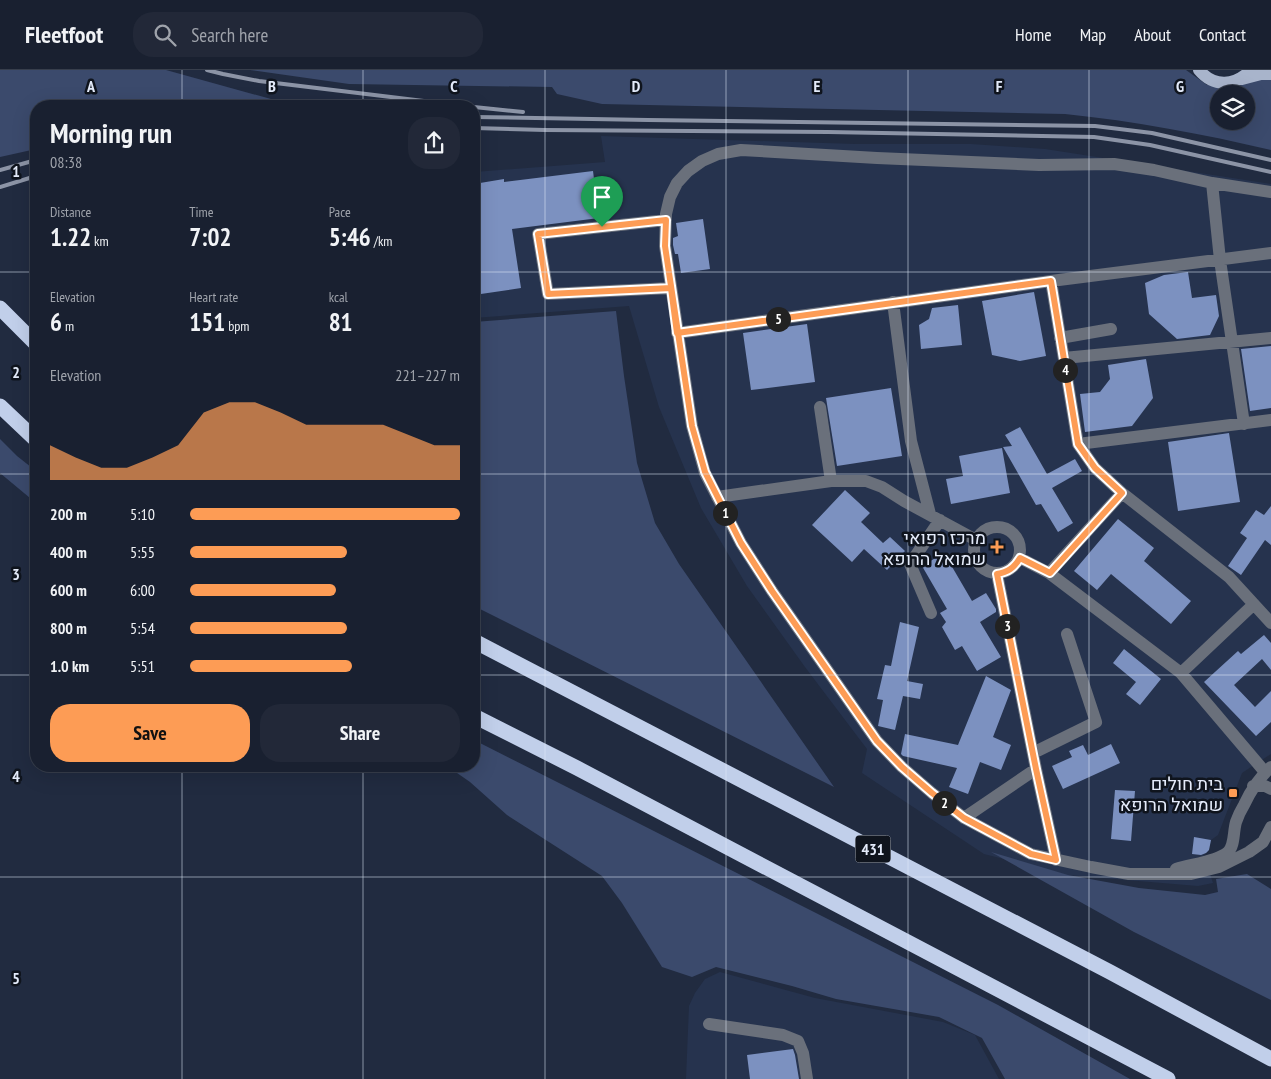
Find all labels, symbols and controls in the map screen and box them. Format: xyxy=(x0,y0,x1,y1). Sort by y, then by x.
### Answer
search box xyxy=(133,12,483,57)
text: Fleetfoot xyxy=(25,19,103,50)
icon: search xyxy=(151,21,179,49)
text: Search here xyxy=(191,23,268,47)
text: Home xyxy=(1015,23,1052,46)
text: Map xyxy=(1080,23,1106,46)
text: About xyxy=(1134,23,1171,46)
text: Contact xyxy=(1199,23,1246,46)
text: A xyxy=(86,76,96,96)
text: B xyxy=(268,76,276,96)
text: C xyxy=(450,76,458,96)
text: D xyxy=(632,76,641,96)
text: E xyxy=(814,76,821,96)
text: F xyxy=(996,76,1003,96)
text: G xyxy=(1176,76,1184,96)
map controls xyxy=(1210,85,1255,130)
button: layers xyxy=(1210,85,1255,130)
text: Morning run xyxy=(50,114,172,151)
button: share xyxy=(408,117,460,169)
text: 08:38 xyxy=(50,152,82,172)
text: 1 xyxy=(12,161,20,181)
pin xyxy=(581,176,623,227)
icon: arrive xyxy=(588,183,616,211)
text: Distance xyxy=(50,203,91,221)
text: Time xyxy=(189,203,214,221)
text: Pace xyxy=(329,203,351,221)
text: 1.22 xyxy=(50,221,91,253)
text: 7:02 xyxy=(189,221,231,253)
text: 5:46 xyxy=(329,221,371,253)
text: km xyxy=(91,232,109,250)
text: /km xyxy=(371,232,392,250)
text: Elevation xyxy=(50,288,95,306)
text: Heart rate xyxy=(189,288,238,306)
text: kcal xyxy=(329,288,348,306)
text: 6 xyxy=(50,306,62,338)
text: 151 xyxy=(189,306,225,338)
text: 81 xyxy=(329,306,353,338)
pin: 5 xyxy=(766,306,790,332)
text: 5 xyxy=(775,310,782,328)
text: m xyxy=(62,317,74,335)
text: bpm xyxy=(225,317,249,335)
pin: 4 xyxy=(1052,358,1078,382)
text: 4 xyxy=(1062,361,1069,379)
text: 2 xyxy=(12,362,20,382)
text: Elevation xyxy=(50,365,101,385)
text: 221–227 m xyxy=(395,365,460,385)
pin: 1 xyxy=(712,500,738,526)
text: 200 m xyxy=(50,504,87,524)
text: 5:10 xyxy=(130,504,155,524)
text: 1 xyxy=(722,504,729,522)
place label: מרכז רפואי שמואל הרופא xyxy=(883,526,986,570)
marker: מרכז רפואי שמואל הרופא xyxy=(990,540,1004,554)
text: 400 m xyxy=(50,542,87,562)
text: 5:55 xyxy=(130,542,155,562)
text: 3 xyxy=(12,564,20,584)
text: 600 m xyxy=(50,580,87,600)
text: 6:00 xyxy=(130,580,155,600)
pin: 3 xyxy=(994,614,1020,638)
text: 3 xyxy=(1004,617,1011,635)
text: 800 m xyxy=(50,618,87,638)
text: 5:54 xyxy=(130,618,155,638)
text: 1.0 km xyxy=(50,656,89,676)
text: 5:51 xyxy=(130,656,155,676)
button: Save xyxy=(50,704,250,762)
button: Share xyxy=(260,704,460,762)
text: 4 xyxy=(12,766,20,786)
place label: בית חולים שמואל הרופא xyxy=(1120,772,1224,816)
marker: בית חולים שמואל הרופא xyxy=(1227,787,1239,799)
pin: 2 xyxy=(932,790,956,816)
text: 2 xyxy=(941,794,948,812)
road number: 431 xyxy=(856,836,890,862)
text: 5 xyxy=(12,968,20,988)

